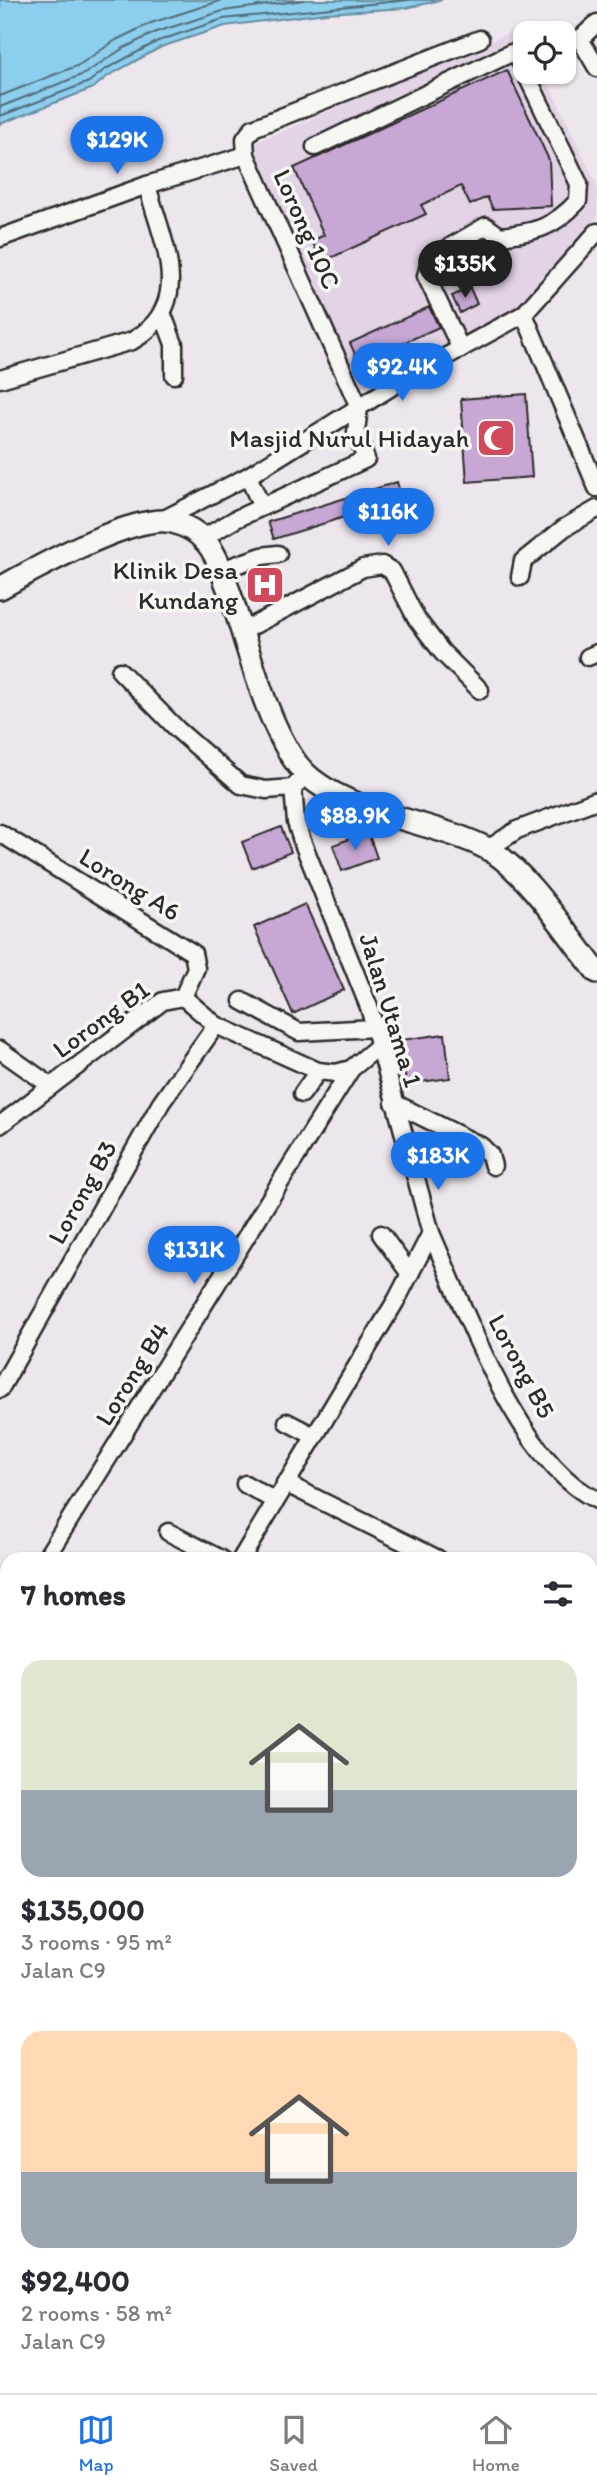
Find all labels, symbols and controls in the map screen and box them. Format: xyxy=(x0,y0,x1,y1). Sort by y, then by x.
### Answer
map controls xyxy=(513,21,576,84)
button: locate xyxy=(513,21,576,84)
pin: $129K xyxy=(68,116,166,176)
text: $129K xyxy=(86,125,148,153)
street label: Lorong 10C xyxy=(266,164,348,294)
pin: $135K xyxy=(416,240,514,300)
text: $135K xyxy=(434,249,496,277)
pin: $92.4K xyxy=(345,344,459,403)
text: $92.4K xyxy=(367,352,437,380)
mosque icon: Masjid Nurul Hidayah xyxy=(475,417,517,459)
place label: Masjid Nurul Hidayah xyxy=(229,422,469,454)
pin: $116K xyxy=(339,489,437,548)
text: $116K xyxy=(358,497,418,525)
place label: Klinik Desa Kundang xyxy=(113,554,239,616)
hospital icon: Klinik Desa Kundang xyxy=(244,564,286,606)
pin: $88.9K xyxy=(298,792,412,852)
text: $88.9K xyxy=(320,801,390,829)
street label: Lorong A6 xyxy=(73,840,187,928)
street label: Jalan Utama 1 xyxy=(352,929,430,1091)
street label: Lorong B1 xyxy=(46,973,156,1065)
pin: $183K xyxy=(389,1132,487,1192)
street label: Lorong B3 xyxy=(40,1134,124,1250)
text: $183K xyxy=(407,1141,469,1169)
pin: $131K xyxy=(145,1226,243,1286)
text: $131K xyxy=(164,1235,224,1263)
street label: Lorong B5 xyxy=(481,1308,563,1424)
street label: Lorong B4 xyxy=(88,1316,176,1431)
icon: filters xyxy=(539,1575,577,1613)
text: 7 homes xyxy=(21,1576,126,1613)
icon: home xyxy=(236,1705,362,1831)
text: $135,000 xyxy=(21,1891,145,1928)
text: 3 rooms · 95 m² xyxy=(21,1928,172,1956)
text: Jalan C9 xyxy=(21,1956,106,1984)
icon: home xyxy=(236,2076,362,2202)
text: $92,400 xyxy=(21,2262,130,2299)
text: 2 rooms · 58 m² xyxy=(21,2299,172,2327)
text: Jalan C9 xyxy=(21,2327,106,2355)
tab: Map xyxy=(77,2411,115,2476)
tab: Saved xyxy=(269,2411,318,2476)
tab: Home xyxy=(472,2411,520,2476)

